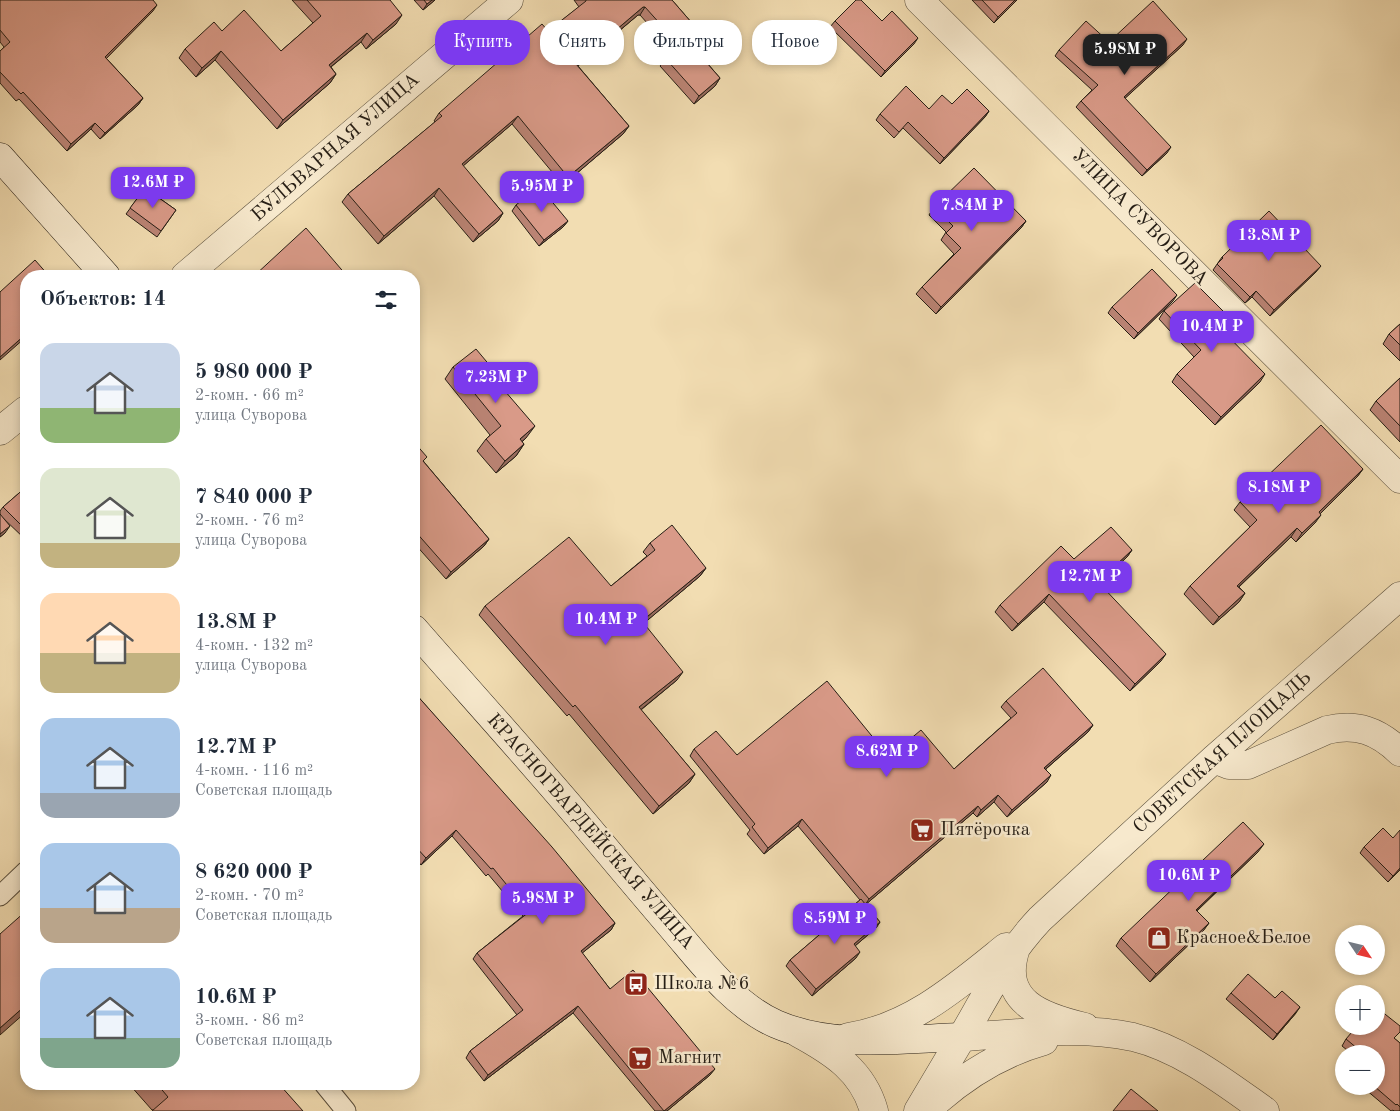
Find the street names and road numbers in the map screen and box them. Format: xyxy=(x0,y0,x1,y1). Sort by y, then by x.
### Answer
street label: БУЛЬВАРНАЯ УЛИЦА xyxy=(249,70,424,226)
street label: УЛИЦА СУВОРОВА xyxy=(1067,146,1211,290)
street label: СОВЕТСКАЯ ПЛОЩАДЬ xyxy=(1130,668,1316,838)
street label: КРАСНОГВАРДЕЙСКАЯ УЛИЦА xyxy=(483,708,700,954)

